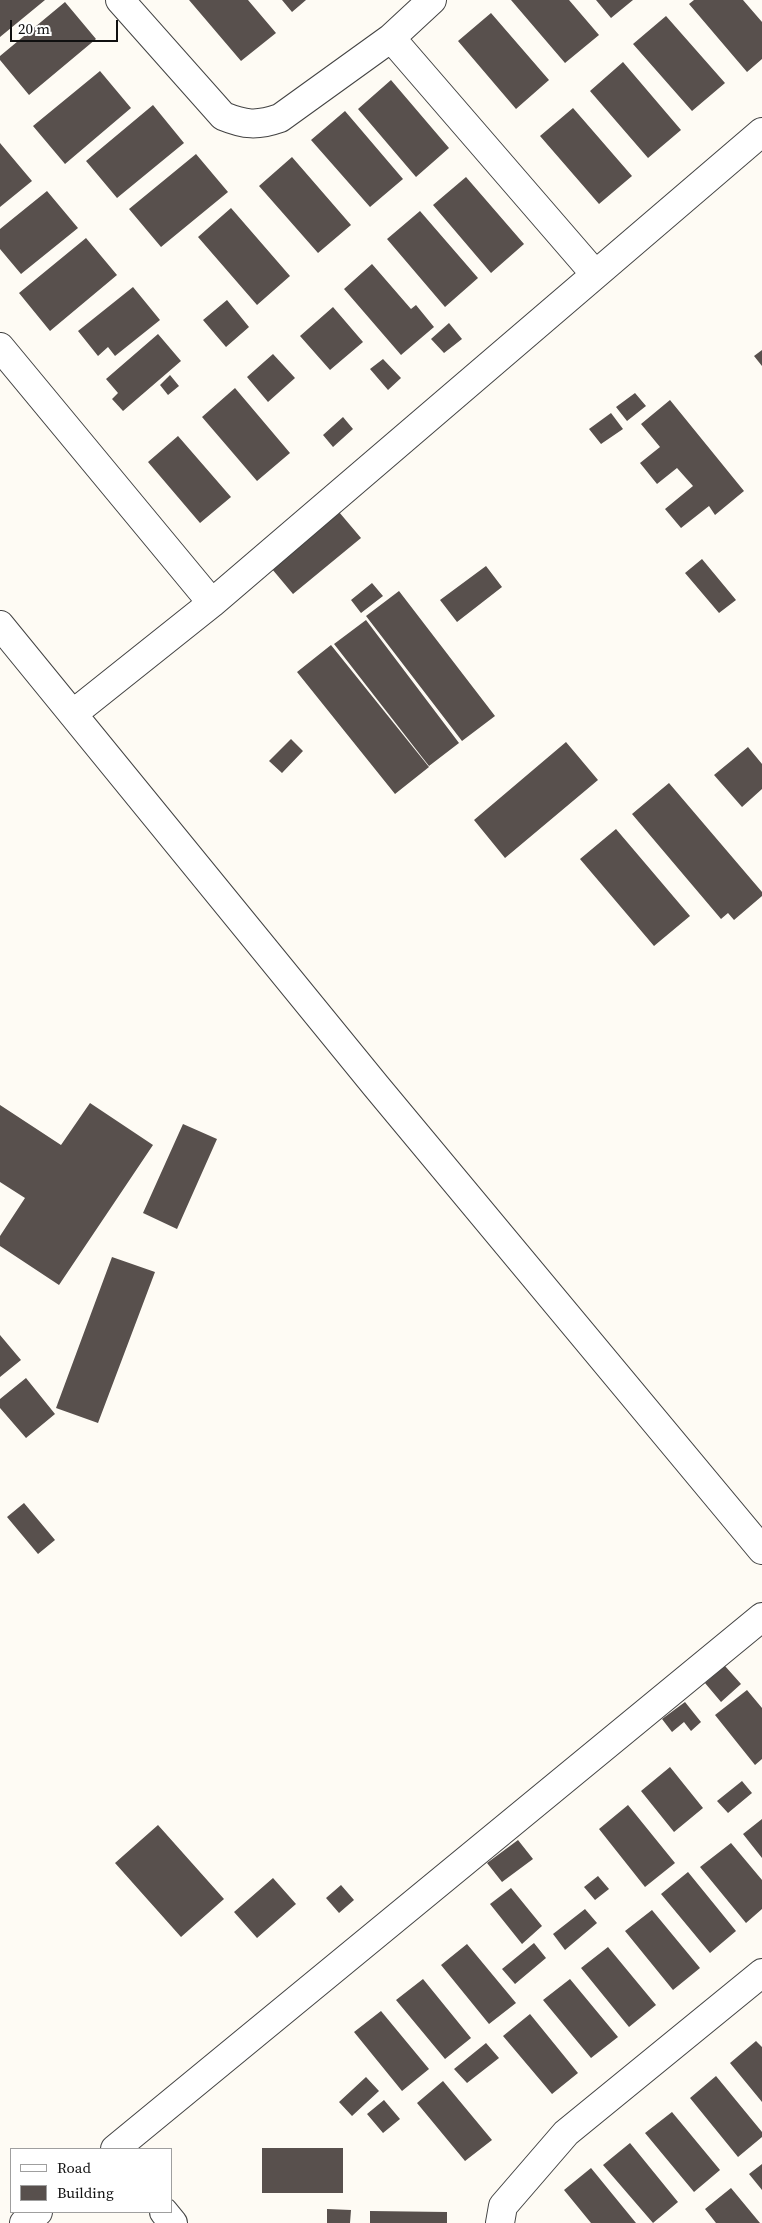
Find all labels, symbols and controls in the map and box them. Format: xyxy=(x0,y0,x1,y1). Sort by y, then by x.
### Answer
scale bar xyxy=(12,10,120,42)
text: 20 m xyxy=(18,18,50,39)
legend xyxy=(10,2148,172,2213)
text: Road xyxy=(57,2157,91,2178)
text: Building xyxy=(57,2182,114,2203)

